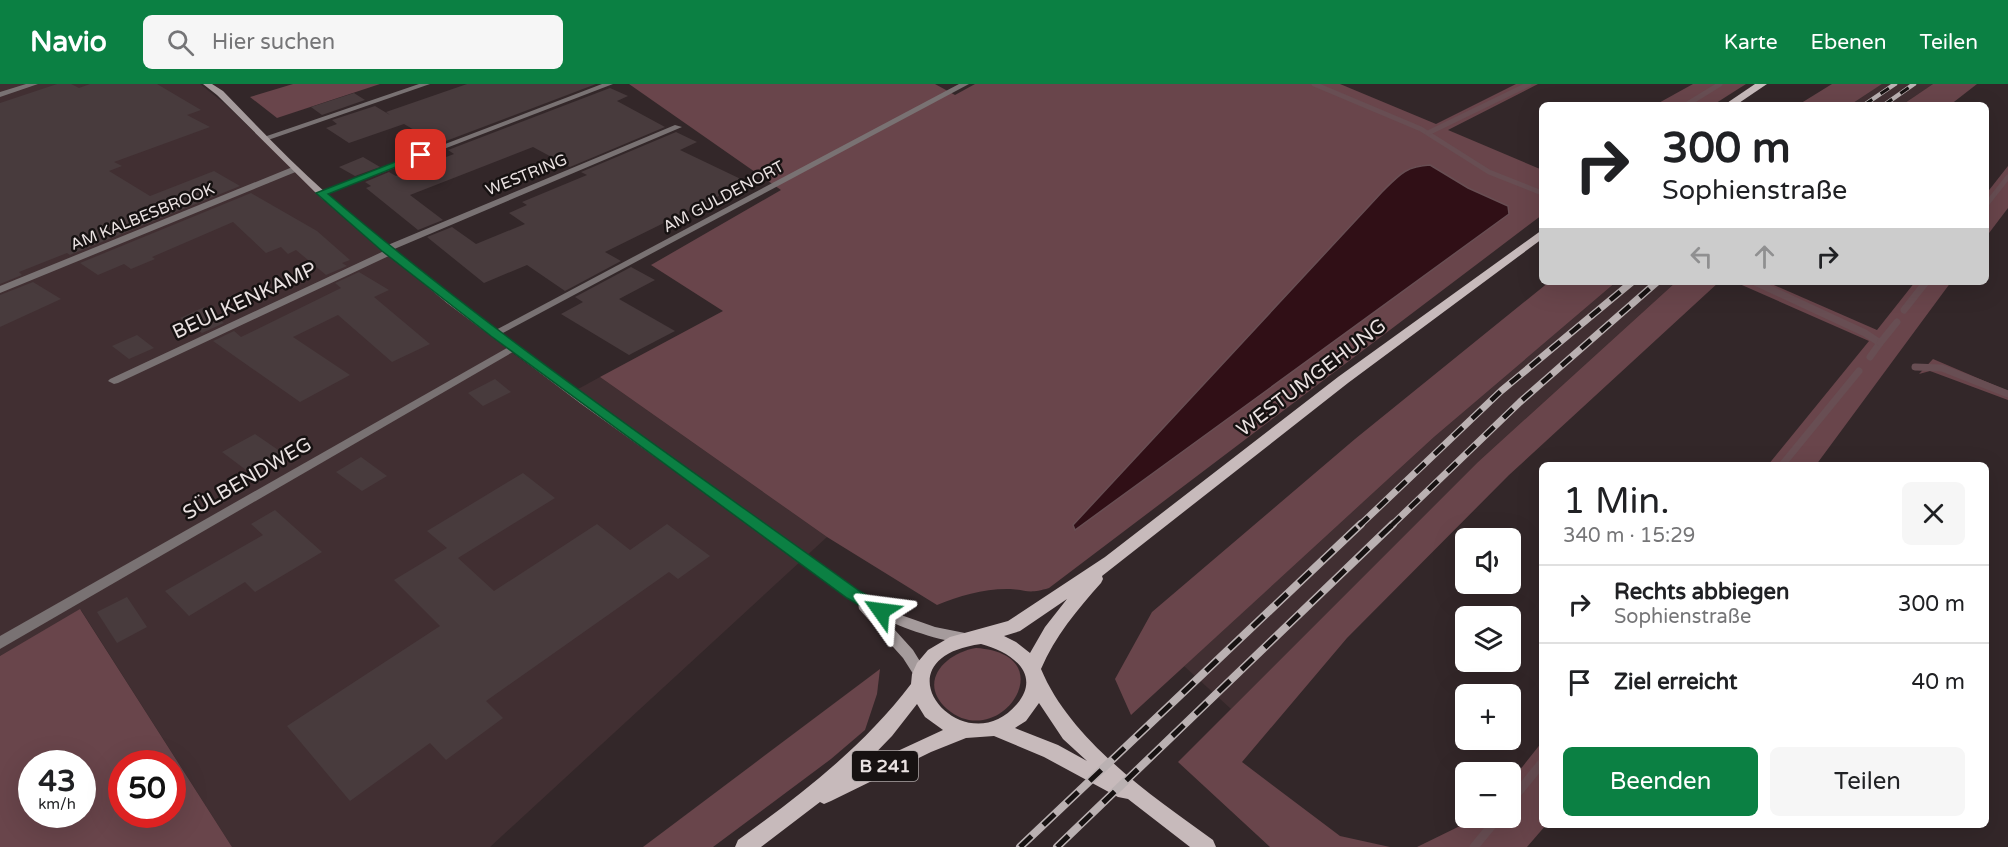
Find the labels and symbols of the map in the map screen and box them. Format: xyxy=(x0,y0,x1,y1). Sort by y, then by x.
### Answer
pin xyxy=(395,129,446,180)
street label: WESTRING xyxy=(483,149,570,200)
street label: AM GULDENORT xyxy=(660,156,788,237)
street label: AM KALBESBROOK xyxy=(67,179,218,255)
street label: BEULKENKAMP xyxy=(169,257,320,345)
street label: WESTUMGEHUNG xyxy=(1232,314,1391,442)
street label: SÜLBENDWEG xyxy=(178,431,316,525)
position arrow xyxy=(849,579,913,643)
speed limit sign: 50 xyxy=(108,750,186,828)
road number: B 241 xyxy=(852,751,918,781)

